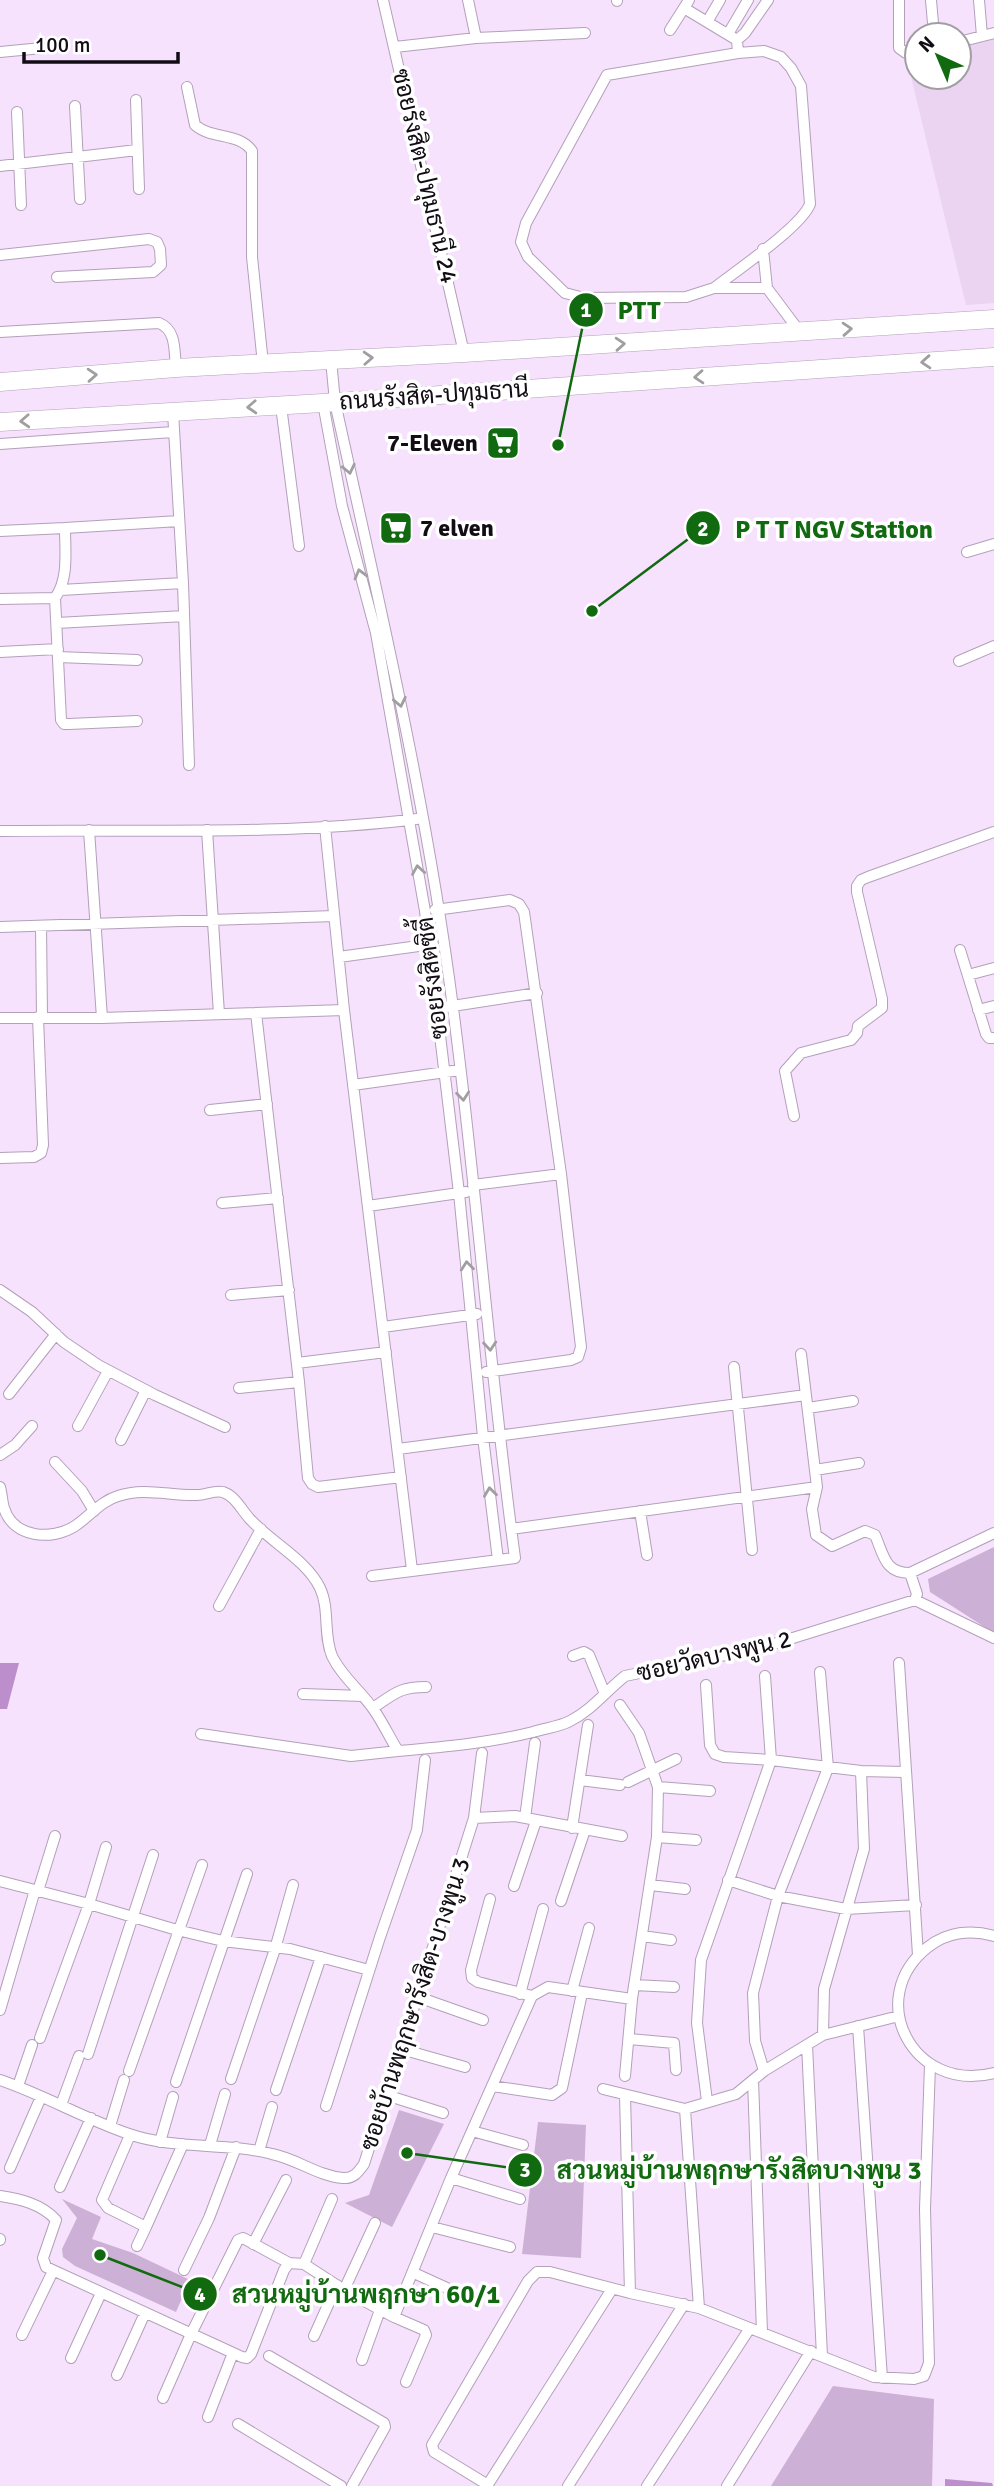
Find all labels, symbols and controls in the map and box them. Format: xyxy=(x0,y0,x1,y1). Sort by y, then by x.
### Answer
scale bar xyxy=(24,21,178,65)
north arrow xyxy=(903,21,973,91)
text: N xyxy=(914,31,940,58)
text: 100 m xyxy=(35,32,90,58)
street label: ซอยรังสิต-ปทุมธานี 24 xyxy=(385,66,464,286)
callout: PTT xyxy=(568,286,674,333)
text: PTT xyxy=(617,295,661,327)
text: 1 xyxy=(580,297,592,323)
one-way arrow xyxy=(842,322,853,337)
one-way arrow xyxy=(615,336,626,351)
one-way arrow xyxy=(363,351,374,366)
one-way arrow xyxy=(920,354,931,369)
one-way arrow xyxy=(87,367,98,382)
one-way arrow xyxy=(693,369,704,384)
street label: ถนนรังสิต-ปทุมธานี xyxy=(338,373,530,418)
one-way arrow xyxy=(246,400,257,415)
one-way arrow xyxy=(19,413,30,428)
supermarket icon: 7-Eleven xyxy=(484,424,522,462)
place label: 7-Eleven xyxy=(387,428,478,458)
one-way arrow xyxy=(341,463,356,475)
callout: P T T NGV Station xyxy=(686,505,947,552)
supermarket icon: 7 elven xyxy=(377,509,415,547)
place label: 7 elven xyxy=(420,513,494,543)
text: P T T NGV Station xyxy=(735,514,933,546)
text: 2 xyxy=(697,516,709,542)
one-way arrow xyxy=(354,569,368,581)
one-way arrow xyxy=(391,696,406,708)
one-way arrow xyxy=(411,864,426,876)
street label: ซอยรังสิตซิตี้ xyxy=(402,913,454,1042)
one-way arrow xyxy=(455,1091,470,1102)
one-way arrow xyxy=(459,1260,474,1271)
one-way arrow xyxy=(482,1341,497,1352)
one-way arrow xyxy=(482,1486,497,1498)
street label: ซอยวัดบางพูน 2 xyxy=(634,1624,795,1690)
street label: ซอยบ้านพฤกษารังสิต-บางพูน 3 xyxy=(353,1854,478,2155)
callout: สวนหมู่บ้านพฤกษารังสิตบางพูน 3 xyxy=(507,2147,935,2194)
text: สวนหมู่บ้านพฤกษารังสิตบางพูน 3 xyxy=(557,2153,921,2188)
text: 3 xyxy=(519,2157,531,2183)
callout: สวนหมู่บ้านพฤกษา 60/1 xyxy=(183,2271,514,2318)
text: สวนหมู่บ้านพฤกษา 60/1 xyxy=(232,2277,500,2312)
text: 4 xyxy=(194,2282,206,2308)

